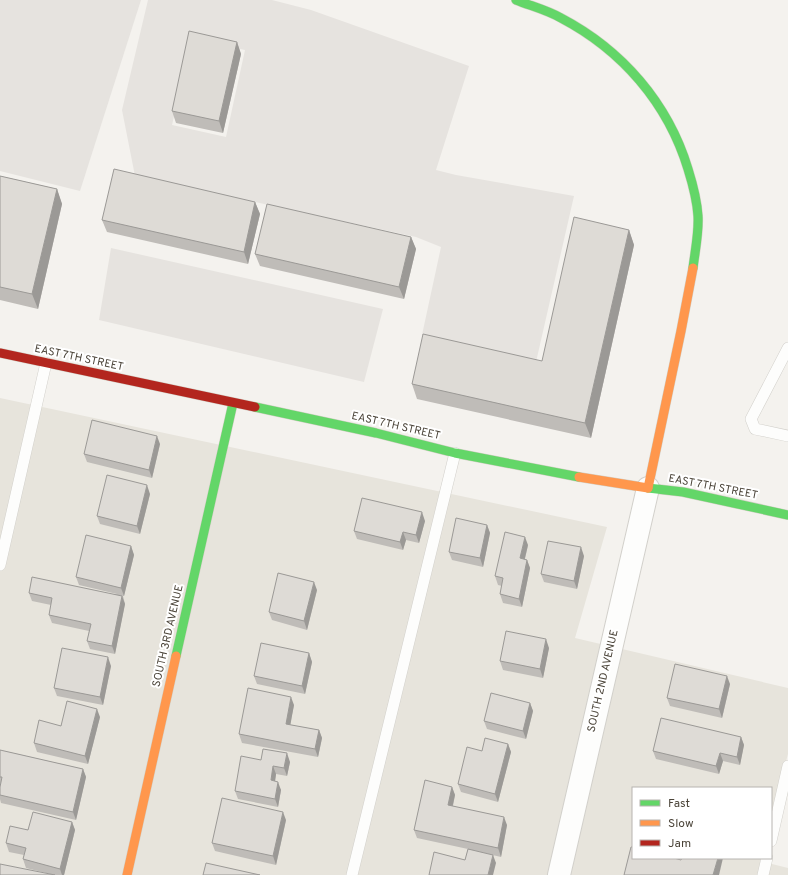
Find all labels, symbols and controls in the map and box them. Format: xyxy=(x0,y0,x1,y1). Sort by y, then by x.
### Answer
street label: EAST 7TH STREET xyxy=(33,342,125,374)
street label: EAST 7TH STREET xyxy=(350,409,442,443)
street label: EAST 7TH STREET xyxy=(667,471,759,503)
street label: SOUTH 3RD AVENUE xyxy=(149,584,187,688)
street label: SOUTH 2ND AVENUE xyxy=(584,628,622,734)
legend xyxy=(632,787,772,859)
text: Fast xyxy=(668,796,690,812)
text: Slow xyxy=(668,816,694,832)
text: Jam xyxy=(668,836,691,852)

